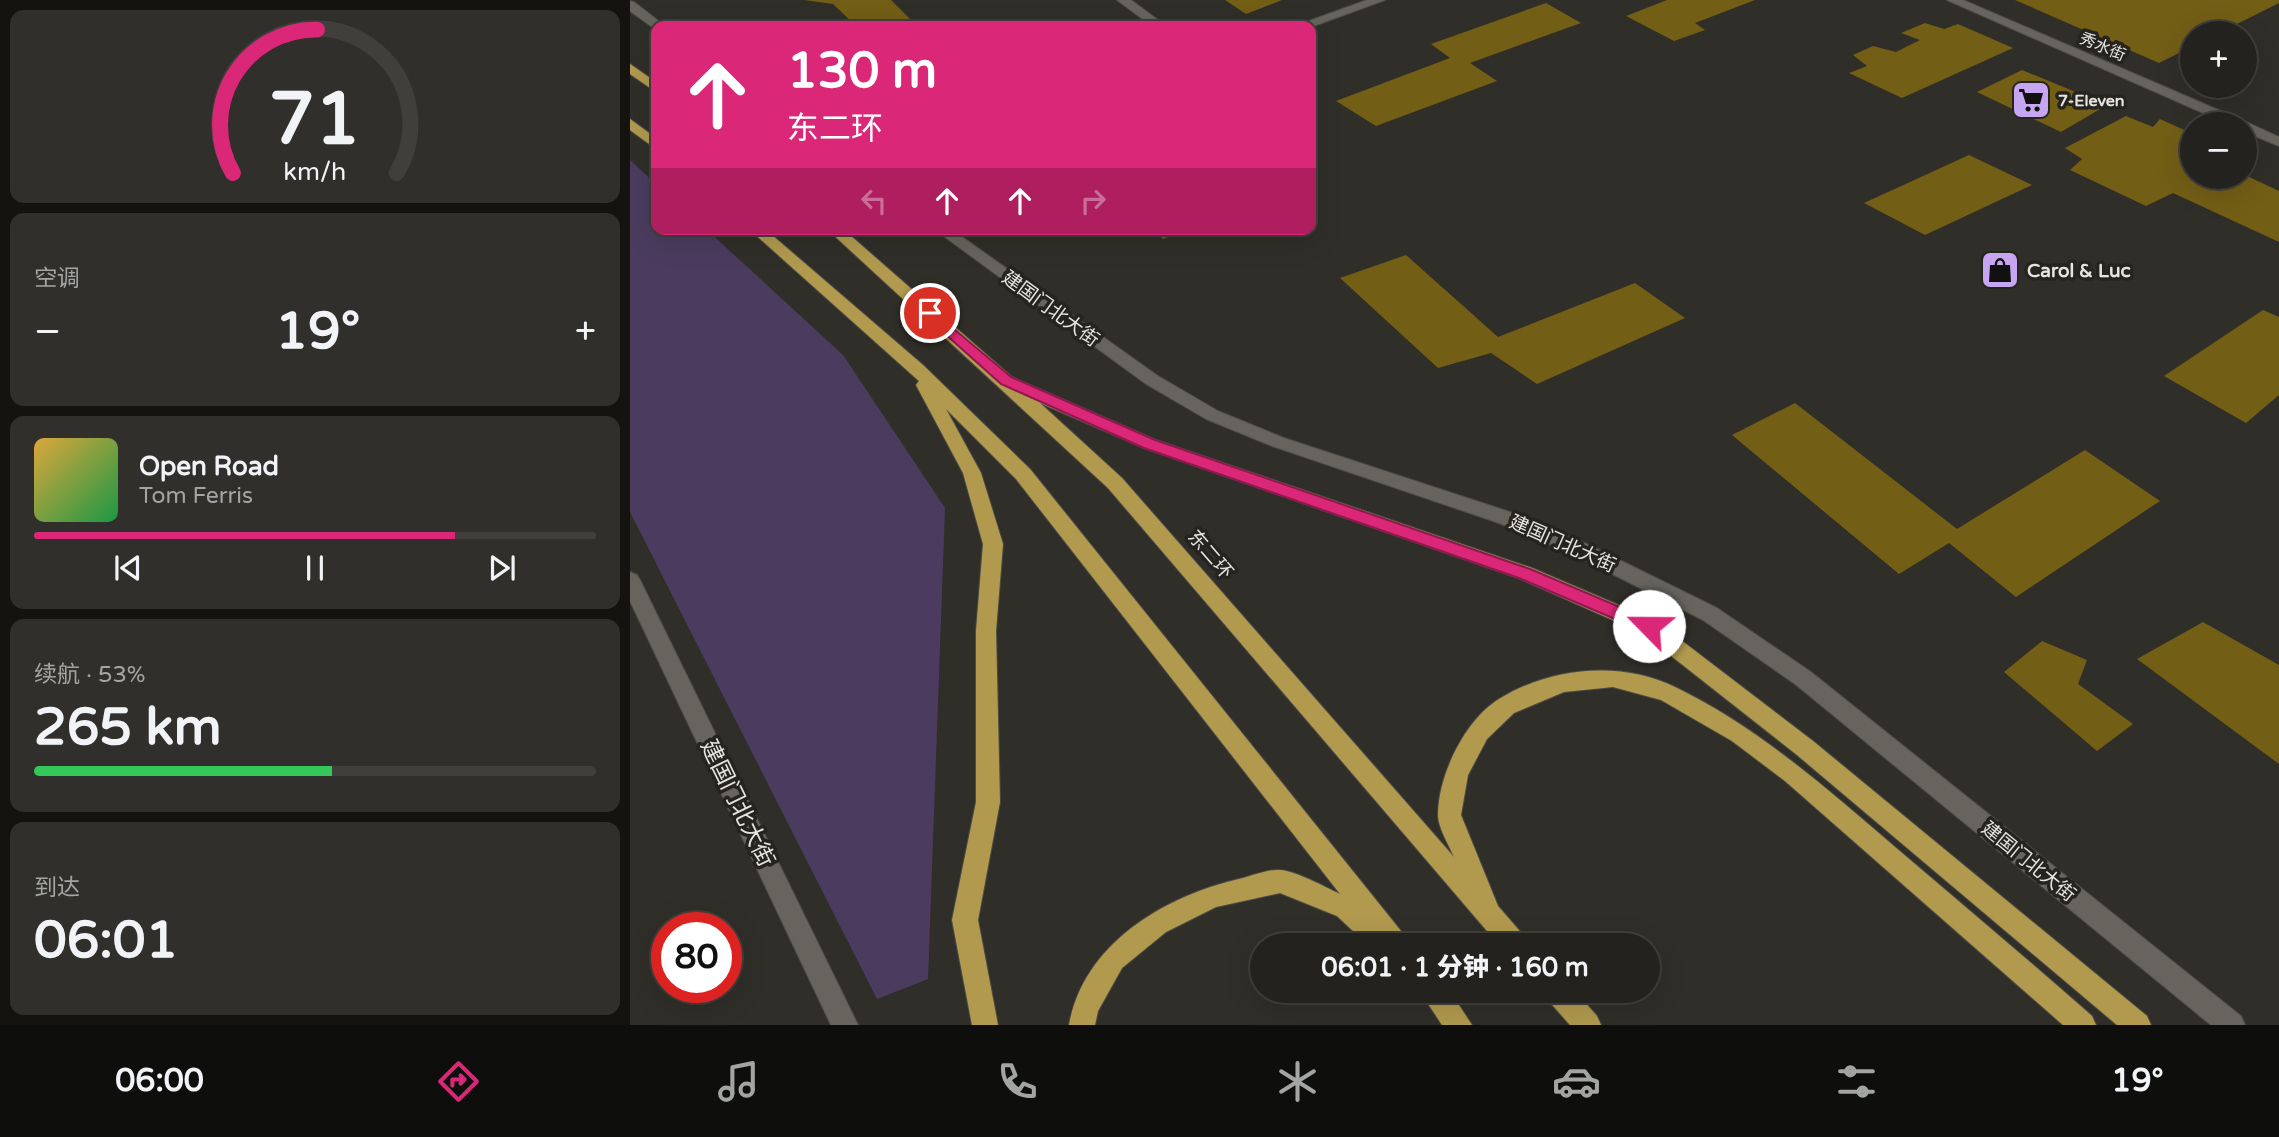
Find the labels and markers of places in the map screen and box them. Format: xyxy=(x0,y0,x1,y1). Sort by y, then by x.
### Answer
supermarket icon: 7-Eleven xyxy=(2010,79,2052,121)
place label: 7-Eleven xyxy=(2058,91,2125,111)
shop icon: Carol & Luc xyxy=(1979,249,2021,291)
place label: Carol & Luc xyxy=(2027,260,2131,282)
pin xyxy=(900,283,960,343)

